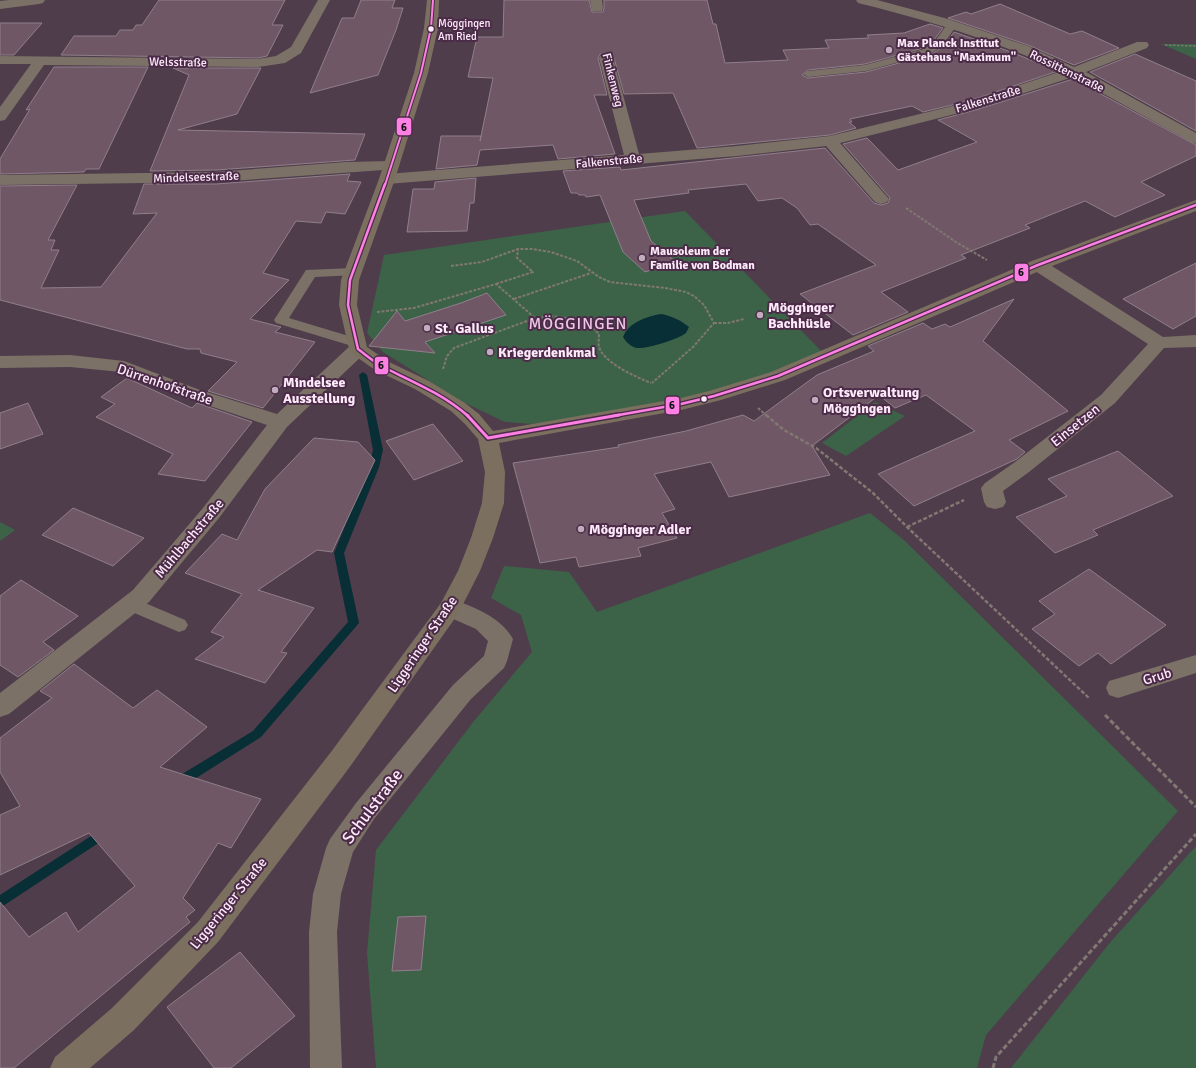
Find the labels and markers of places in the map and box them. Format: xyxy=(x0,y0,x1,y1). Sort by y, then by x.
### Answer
place label: Möggingen Am Ried xyxy=(438,17,490,43)
marker: Möggingen Am Ried xyxy=(426,24,436,34)
place label: Max Planck Institut Gästehaus "Maximum" xyxy=(897,36,1016,65)
marker: Max Planck Institut Gästehaus "Maximum" xyxy=(884,45,894,55)
place label: Mausoleum der Familie von Bodman xyxy=(650,244,755,273)
marker: Mausoleum der Familie von Bodman xyxy=(637,253,647,263)
place label: Mögginger Bachhüsle xyxy=(768,299,834,332)
marker: Mögginger Bachhüsle xyxy=(755,310,765,320)
place label: St. Gallus xyxy=(435,320,494,337)
marker: St. Gallus xyxy=(422,323,432,333)
place label: Kriegerdenkmal xyxy=(498,344,596,361)
marker: Kriegerdenkmal xyxy=(485,347,495,357)
place label: Mindelsee Ausstellung xyxy=(283,374,356,407)
place label: Ortsverwaltung Möggingen xyxy=(823,384,920,417)
marker: Mindelsee Ausstellung xyxy=(270,385,280,395)
unlabelled marker xyxy=(699,394,709,404)
marker: Ortsverwaltung Möggingen xyxy=(810,395,820,405)
place label: Mögginger Adler xyxy=(589,521,691,538)
marker: Mögginger Adler xyxy=(576,524,586,534)

